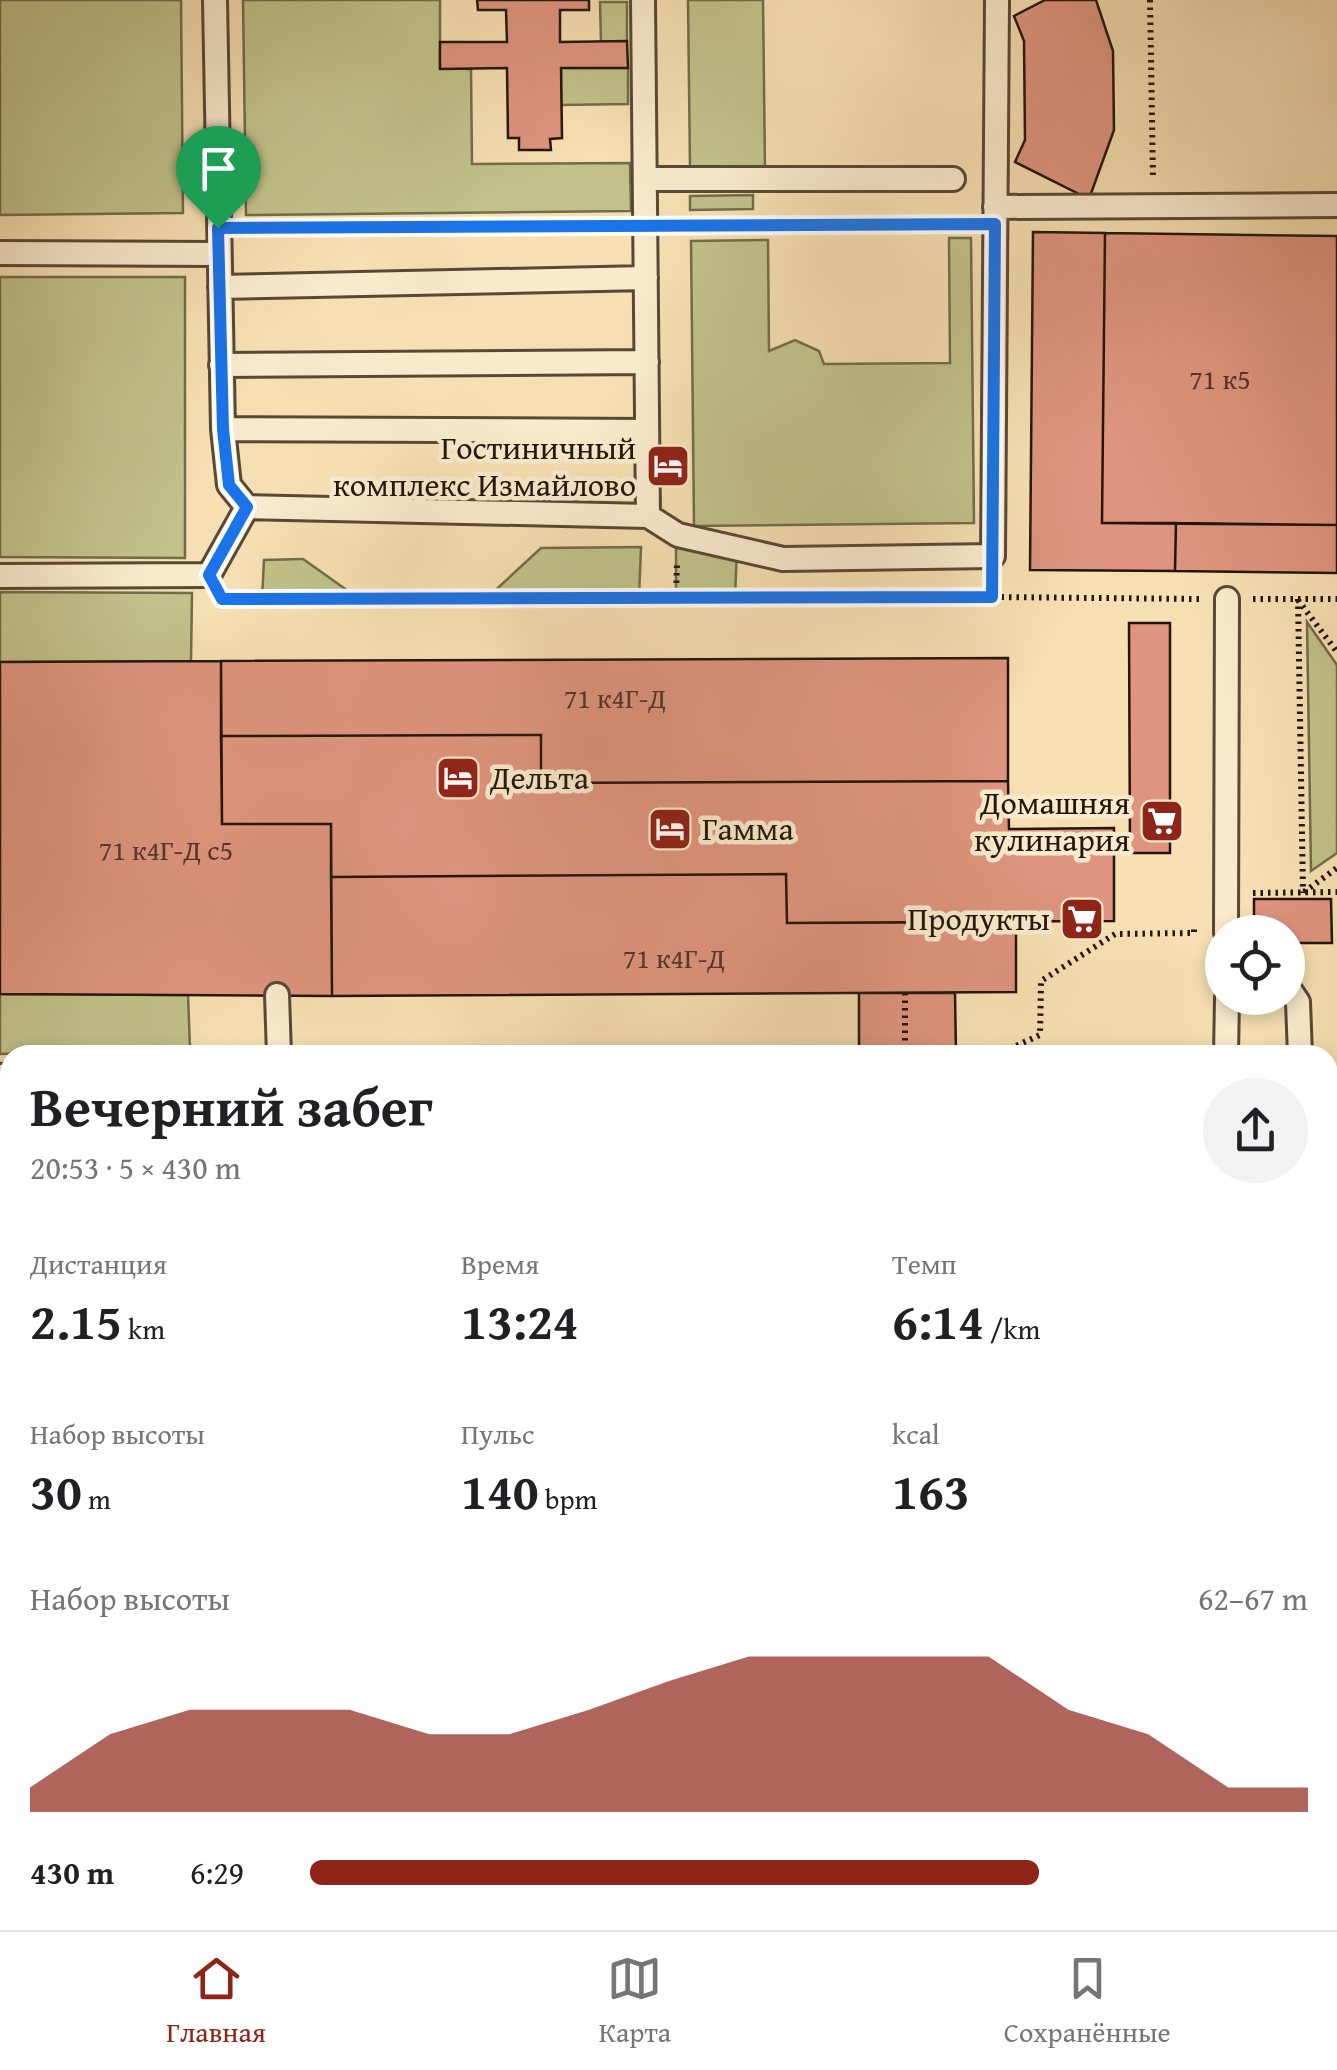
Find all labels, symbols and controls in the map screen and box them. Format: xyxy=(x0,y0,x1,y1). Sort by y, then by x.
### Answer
pin xyxy=(176,126,261,229)
icon: arrive xyxy=(191,141,246,196)
house number: 71 к5 xyxy=(1189,358,1251,399)
place label: Гостиничный комплекс Измайлово xyxy=(333,424,636,508)
hotel icon: Гостиничный комплекс Измайлово xyxy=(645,443,691,489)
house number: 71 к4Г-Д xyxy=(564,677,666,718)
place label: Дельта xyxy=(489,754,590,801)
hotel icon: Дельта xyxy=(435,755,481,801)
place label: Домашняя кулинария xyxy=(974,779,1130,863)
supermarket icon: Домашняя кулинария xyxy=(1139,798,1185,844)
place label: Гамма xyxy=(702,805,794,852)
hotel icon: Гамма xyxy=(647,806,693,852)
house number: 71 к4Г-Д с5 xyxy=(99,829,233,870)
place label: Продукты xyxy=(907,895,1050,942)
supermarket icon: Продукты xyxy=(1059,896,1105,942)
map controls xyxy=(1205,915,1305,1015)
button: locate xyxy=(1205,915,1305,1015)
house number: 71 к4Г-Д xyxy=(623,937,725,978)
text: Вечерний забег xyxy=(30,1066,433,1146)
button: share xyxy=(1203,1078,1308,1183)
text: 20:53 · 5 × 430 m xyxy=(30,1144,241,1191)
text: Дистанция xyxy=(30,1243,167,1284)
text: Время xyxy=(461,1243,539,1284)
text: Темп xyxy=(892,1243,957,1284)
text: 2.15 xyxy=(30,1284,122,1357)
text: 13:24 xyxy=(461,1284,579,1357)
text: 6:14 xyxy=(892,1284,984,1357)
text: km xyxy=(122,1308,165,1349)
text: /km xyxy=(984,1308,1040,1349)
text: Набор высоты xyxy=(30,1413,205,1454)
text: Пульс xyxy=(461,1413,534,1454)
text: kcal xyxy=(892,1413,940,1454)
text: 30 xyxy=(30,1454,82,1527)
text: 140 xyxy=(461,1454,539,1527)
text: 163 xyxy=(892,1454,970,1527)
text: m xyxy=(82,1478,111,1519)
text: bpm xyxy=(539,1478,597,1519)
text: Набор высоты xyxy=(30,1575,230,1622)
text: 62–67 m xyxy=(1198,1575,1308,1622)
text: 430 m xyxy=(30,1849,114,1896)
text: 6:29 xyxy=(190,1849,244,1896)
tab: Главная xyxy=(166,1951,266,2052)
tab: Карта xyxy=(599,1951,671,2052)
tab: Сохранённые xyxy=(1004,1951,1171,2052)

